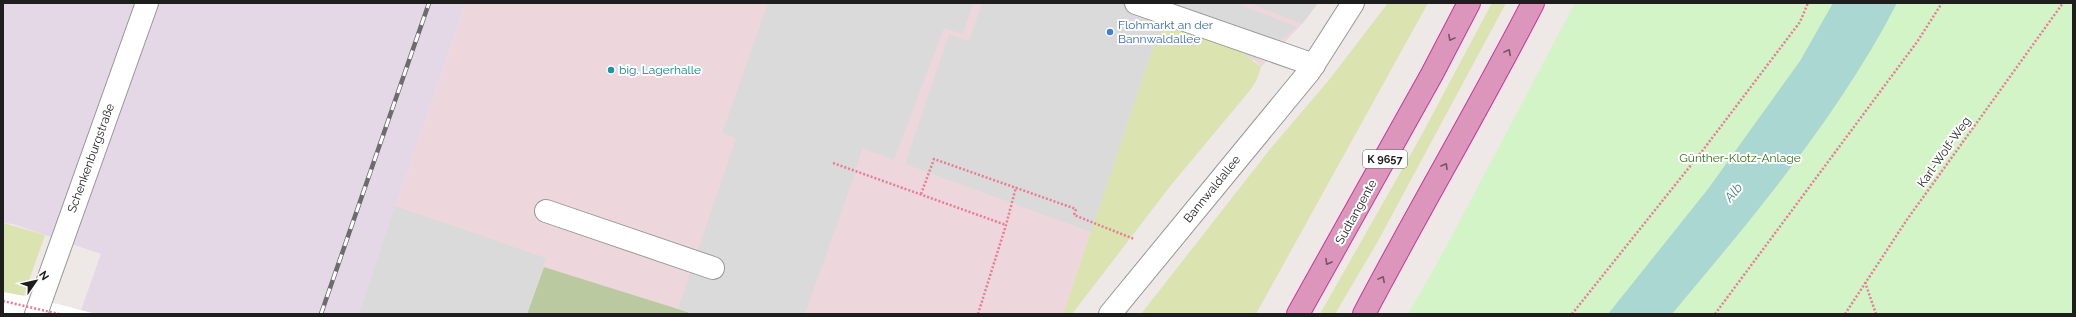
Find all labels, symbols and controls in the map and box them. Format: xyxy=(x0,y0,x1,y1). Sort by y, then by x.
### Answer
place label: Flohmarkt an der Bannwaldallee xyxy=(1118,18,1214,46)
marker: Flohmarkt an der Bannwaldallee xyxy=(1105,27,1115,37)
one-way arrow xyxy=(1448,33,1455,41)
one-way arrow xyxy=(1503,49,1511,56)
place label: big. Lagerhalle xyxy=(619,63,701,77)
marker: big. Lagerhalle xyxy=(606,65,616,75)
street label: Schenkenburgstraße xyxy=(65,101,117,215)
street label: Karl-Wolf-Weg xyxy=(1915,114,1973,190)
road number: K 9657 xyxy=(1363,150,1407,168)
park label: Günther-Klotz-Anlage xyxy=(1679,151,1801,165)
street label: Bannwaldallee xyxy=(1181,153,1243,225)
one-way arrow xyxy=(1440,163,1447,170)
street label: Südtangente xyxy=(1332,177,1380,247)
water label: Alb xyxy=(1721,180,1746,205)
one-way arrow xyxy=(1325,258,1332,265)
north arrow xyxy=(16,261,56,301)
text: N xyxy=(36,269,52,283)
one-way arrow xyxy=(1377,276,1385,284)

